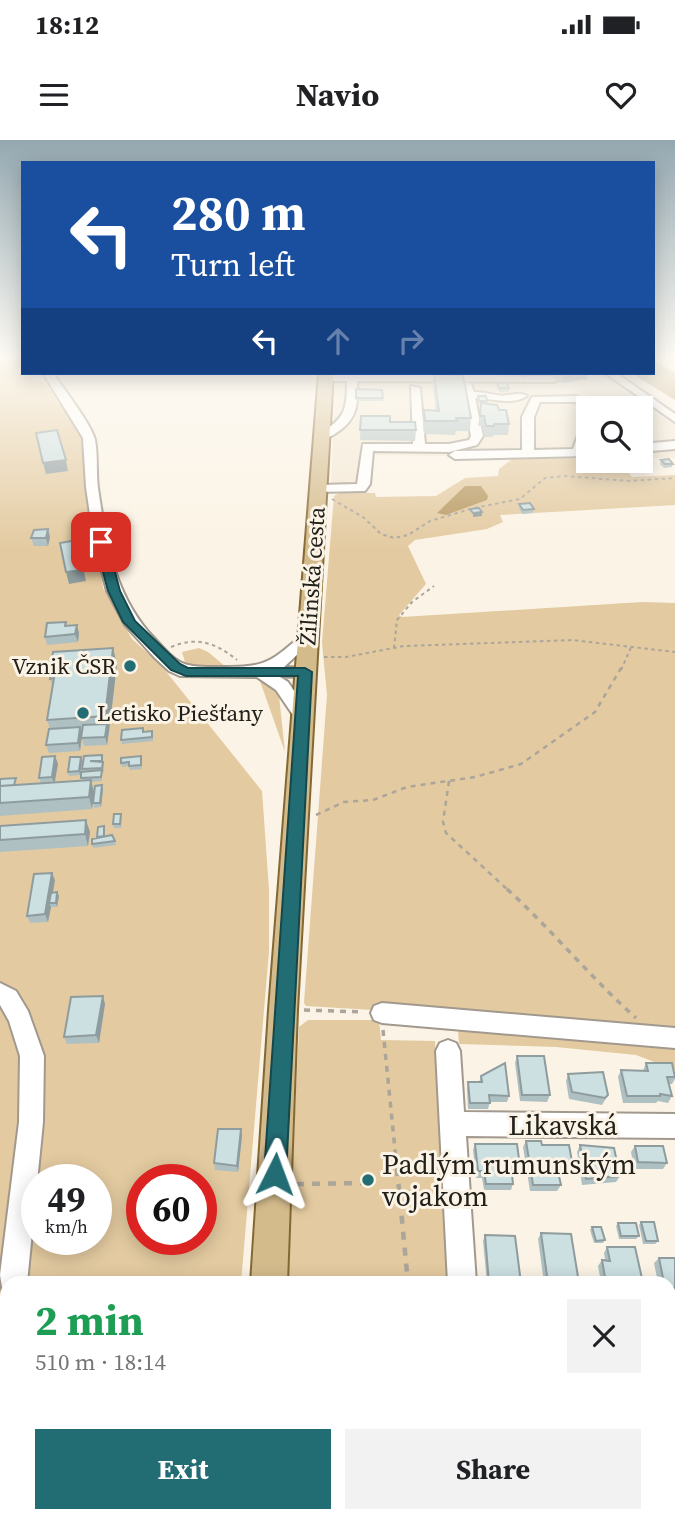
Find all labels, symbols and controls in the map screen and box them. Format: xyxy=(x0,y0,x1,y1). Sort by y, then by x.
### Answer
text: 18:12 xyxy=(35,7,99,43)
text: Navio xyxy=(296,73,379,117)
icon: menu xyxy=(35,76,73,114)
icon: heart xyxy=(602,76,640,114)
text: 280 m xyxy=(171,179,306,246)
icon: left xyxy=(56,189,147,280)
text: Turn left xyxy=(171,243,295,287)
icon: left xyxy=(246,322,284,360)
icon: ahead xyxy=(319,322,357,360)
icon: right xyxy=(392,322,430,360)
map controls xyxy=(576,396,653,473)
button: search xyxy=(576,396,653,473)
street label: Žilinská cesta xyxy=(291,505,333,646)
pin xyxy=(71,512,131,572)
icon: arrive xyxy=(82,523,120,561)
place label: Vznik ČSR xyxy=(12,650,116,682)
marker: Vznik ČSR xyxy=(122,658,138,674)
place label: Letisko Piešťany xyxy=(97,697,263,729)
marker: Letisko Piešťany xyxy=(75,705,91,721)
street label: Likavská xyxy=(508,1106,618,1144)
position arrow xyxy=(238,1137,312,1211)
place label: Padlým rumunským vojakom xyxy=(382,1145,636,1215)
speed limit sign: 60 xyxy=(126,1164,217,1255)
marker: Padlým rumunským vojakom xyxy=(360,1172,376,1188)
text: 49 xyxy=(48,1176,85,1224)
text: km/h xyxy=(45,1214,88,1239)
text: 2 min xyxy=(35,1291,144,1349)
button: close xyxy=(567,1299,641,1373)
text: 510 m · 18:14 xyxy=(35,1346,166,1378)
button: Exit xyxy=(35,1429,331,1509)
button: Share xyxy=(345,1429,641,1509)

